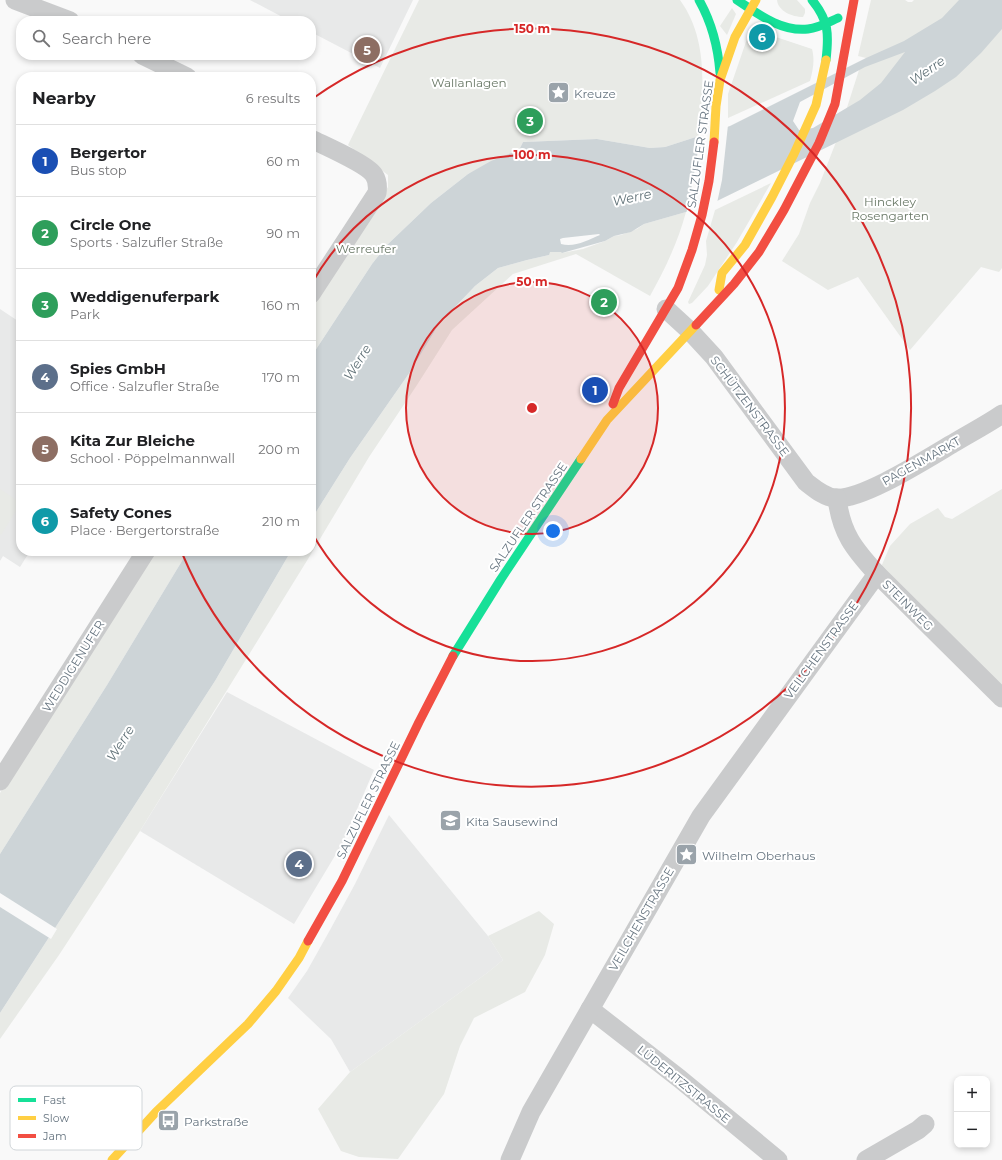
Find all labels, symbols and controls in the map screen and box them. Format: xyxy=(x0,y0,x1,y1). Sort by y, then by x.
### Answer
search box xyxy=(16,16,316,60)
text: 150 m xyxy=(514,21,550,36)
pin: 6 xyxy=(749,22,775,52)
icon: search xyxy=(30,27,52,49)
text: Search here xyxy=(62,29,151,48)
pin: 5 xyxy=(354,35,380,65)
water label: Werre xyxy=(906,52,948,88)
park label: Wallanlagen xyxy=(431,75,507,90)
street label: SALZUFLER STRASSE xyxy=(684,79,716,209)
place icon: Kreuze xyxy=(546,80,572,106)
place label: Kreuze xyxy=(574,86,616,101)
text: Nearby xyxy=(32,88,96,108)
text: 6 results xyxy=(246,90,300,106)
pin: 3 xyxy=(517,106,543,136)
text: Bergertor xyxy=(70,143,147,162)
text: 100 m xyxy=(514,147,550,162)
text: 1 xyxy=(42,153,48,169)
text: 60 m xyxy=(266,153,300,169)
text: Bus stop xyxy=(70,162,127,178)
water label: Werre xyxy=(611,185,653,209)
park label: Hinckley Rosengarten xyxy=(851,194,929,223)
text: Circle One xyxy=(70,215,151,234)
text: 2 xyxy=(41,225,49,241)
text: 90 m xyxy=(266,225,300,241)
text: Sports · Salzufler Straße xyxy=(70,234,223,250)
park label: Werreufer xyxy=(336,241,397,256)
text: 50 m xyxy=(516,274,548,289)
text: Weddigenuferpark xyxy=(70,287,219,306)
pin: 2 xyxy=(591,287,617,317)
text: 3 xyxy=(41,297,49,313)
text: 160 m xyxy=(262,297,300,313)
text: Park xyxy=(70,306,100,322)
water label: Werre xyxy=(340,341,374,383)
street label: SCHÜTZENSTRASSE xyxy=(707,353,793,459)
text: Spies GmbH xyxy=(70,359,166,378)
text: 4 xyxy=(41,369,49,385)
text: 170 m xyxy=(262,369,300,385)
pin: 1 xyxy=(582,375,608,405)
text: Office · Salzufler Straße xyxy=(70,378,219,394)
centre of rings xyxy=(525,401,539,415)
text: Kita Zur Bleiche xyxy=(70,431,195,450)
street label: PAGENMARKT xyxy=(879,433,963,489)
text: 5 xyxy=(41,441,49,457)
text: 200 m xyxy=(258,441,300,457)
text: School · Pöppelmannwall xyxy=(70,450,235,466)
street label: SALZUFLER STRASSE xyxy=(486,459,570,575)
text: Safety Cones xyxy=(70,503,172,522)
text: 6 xyxy=(41,513,49,529)
text: 210 m xyxy=(262,513,300,529)
your location xyxy=(543,521,563,541)
text: Place · Bergertorstraße xyxy=(70,522,219,538)
street label: STEINWEG xyxy=(879,576,937,634)
street label: VEILCHENSTRASSE xyxy=(781,598,861,702)
street label: WEDDIGENUFER xyxy=(39,617,107,715)
water label: Werre xyxy=(103,722,137,764)
street label: SALZUFLER STRASSE xyxy=(333,739,403,861)
school or university icon: Kita Sausewind xyxy=(438,808,464,834)
place label: Kita Sausewind xyxy=(466,814,558,829)
place icon: Wilhelm Oberhaus xyxy=(673,842,699,868)
place label: Wilhelm Oberhaus xyxy=(702,848,815,863)
pin: 4 xyxy=(286,849,312,879)
street label: VEILCHENSTRASSE xyxy=(605,865,677,973)
street label: LÜDERITZSTRASSE xyxy=(634,1042,734,1126)
map controls xyxy=(954,1076,990,1148)
button: + xyxy=(954,1076,990,1112)
legend xyxy=(10,1086,142,1150)
text: Fast xyxy=(43,1093,67,1107)
bus stop icon: Parkstraße xyxy=(155,1108,181,1134)
text: Slow xyxy=(43,1111,69,1125)
button: − xyxy=(954,1112,990,1148)
place label: Parkstraße xyxy=(184,1114,249,1129)
text: Jam xyxy=(42,1129,67,1143)

